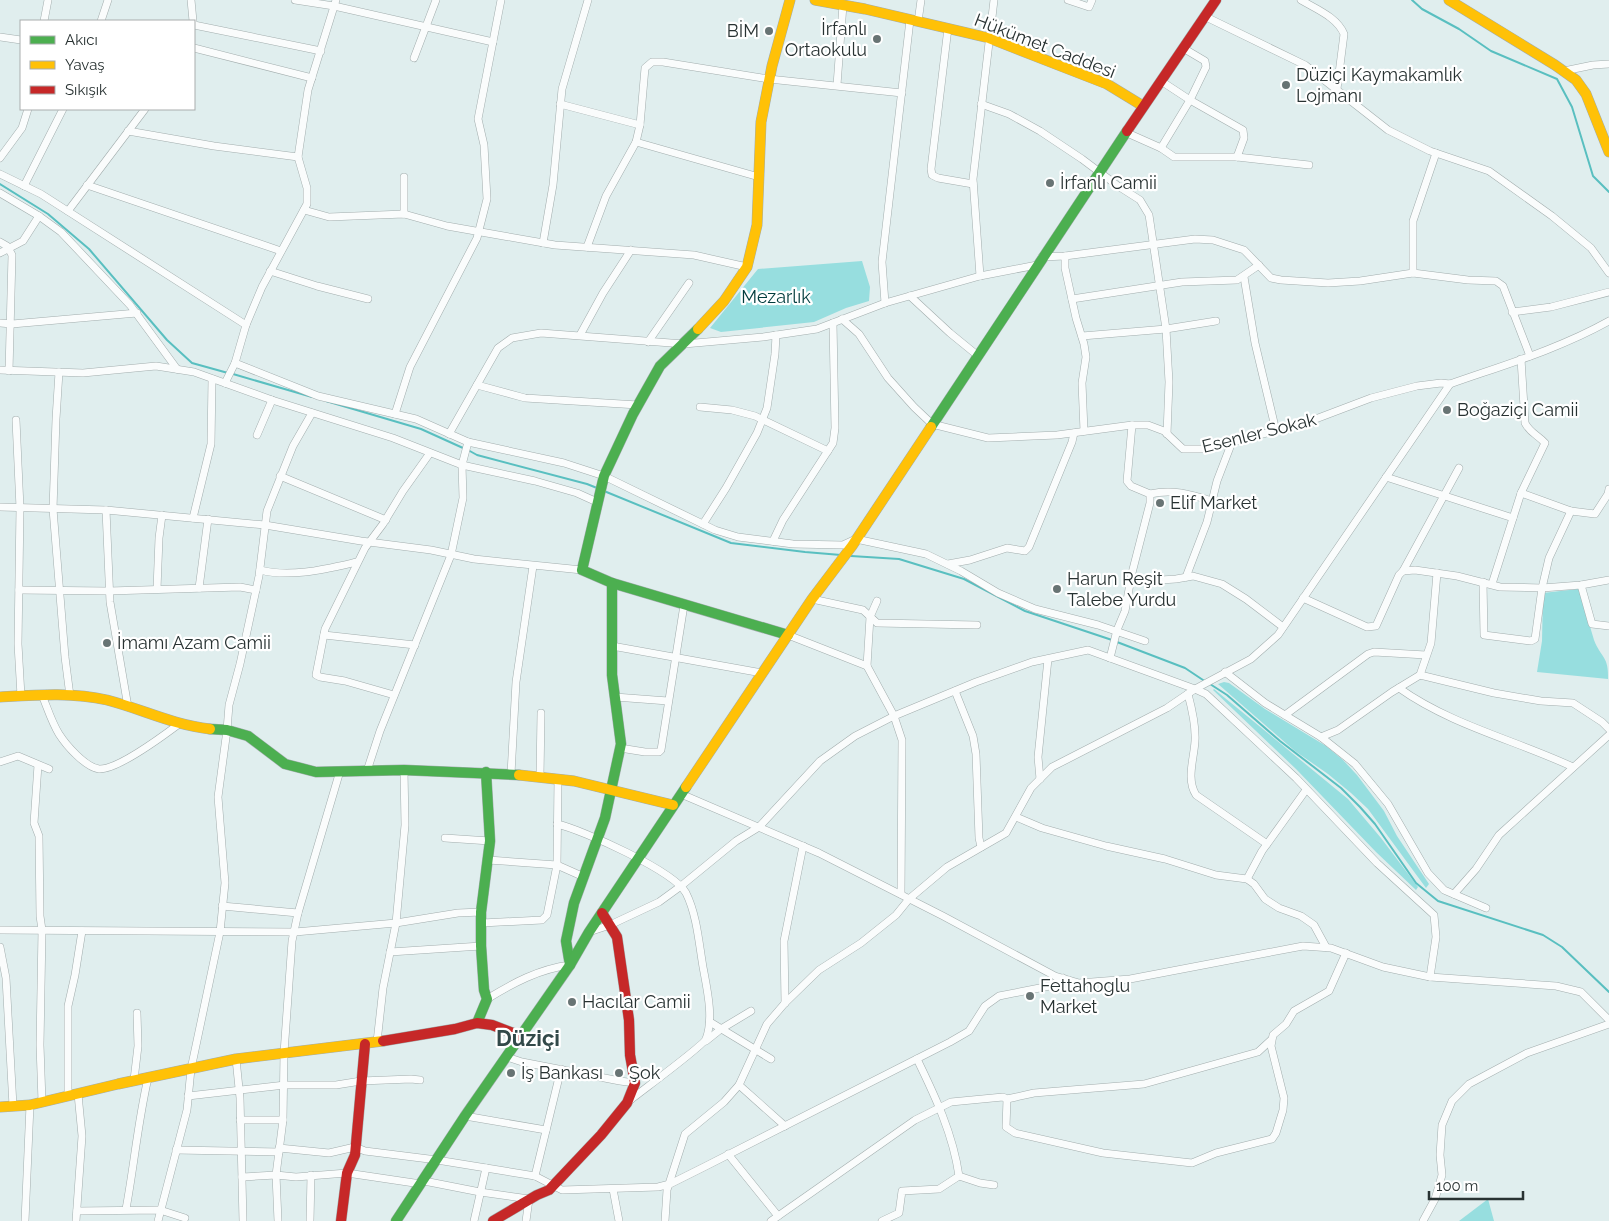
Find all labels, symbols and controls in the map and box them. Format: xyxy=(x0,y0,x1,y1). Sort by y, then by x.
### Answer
street label: Hükümet Caddesi xyxy=(972,9,1119,82)
place label: İrfanlı Ortaokulu xyxy=(785,18,867,60)
legend xyxy=(20,20,195,110)
place label: BİM xyxy=(727,20,759,41)
marker: BİM xyxy=(763,25,775,37)
text: Akıcı xyxy=(65,31,98,49)
marker: İrfanlı Ortaokulu xyxy=(871,33,883,45)
text: Yavaş xyxy=(65,56,105,74)
place label: Düziçi Kaymakamlık Lojmanı xyxy=(1296,64,1463,106)
marker: Düziçi Kaymakamlık Lojmanı xyxy=(1280,79,1292,91)
text: Sıkışık xyxy=(65,81,107,99)
place label: İrfanlı Camii xyxy=(1060,172,1157,193)
marker: İrfanlı Camii xyxy=(1044,177,1056,189)
park label: Mezarlık xyxy=(741,286,811,307)
place label: Boğaziçi Camii xyxy=(1457,399,1578,420)
marker: Boğaziçi Camii xyxy=(1441,404,1453,416)
street label: Esenler Sokak xyxy=(1200,408,1319,457)
place label: Elif Market xyxy=(1170,492,1257,513)
marker: Elif Market xyxy=(1154,497,1166,509)
place label: Harun Reşit Talebe Yurdu xyxy=(1067,568,1176,610)
marker: Harun Reşit Talebe Yurdu xyxy=(1051,583,1063,595)
place label: İmamı Azam Camii xyxy=(117,632,271,653)
marker: İmamı Azam Camii xyxy=(101,637,113,649)
place label: Fettahoglu Market xyxy=(1040,975,1130,1017)
marker: Fettahoglu Market xyxy=(1024,990,1036,1002)
place label: Hacılar Camii xyxy=(582,991,691,1012)
marker: Hacılar Camii xyxy=(566,996,578,1008)
district label: Düziçi xyxy=(496,1025,560,1051)
place label: İş Bankası xyxy=(521,1062,603,1083)
place label: Şok xyxy=(629,1062,661,1083)
marker: İş Bankası xyxy=(505,1067,517,1079)
marker: Şok xyxy=(613,1067,625,1079)
scale bar xyxy=(1429,1168,1523,1200)
text: 100 m xyxy=(1436,1177,1478,1195)

